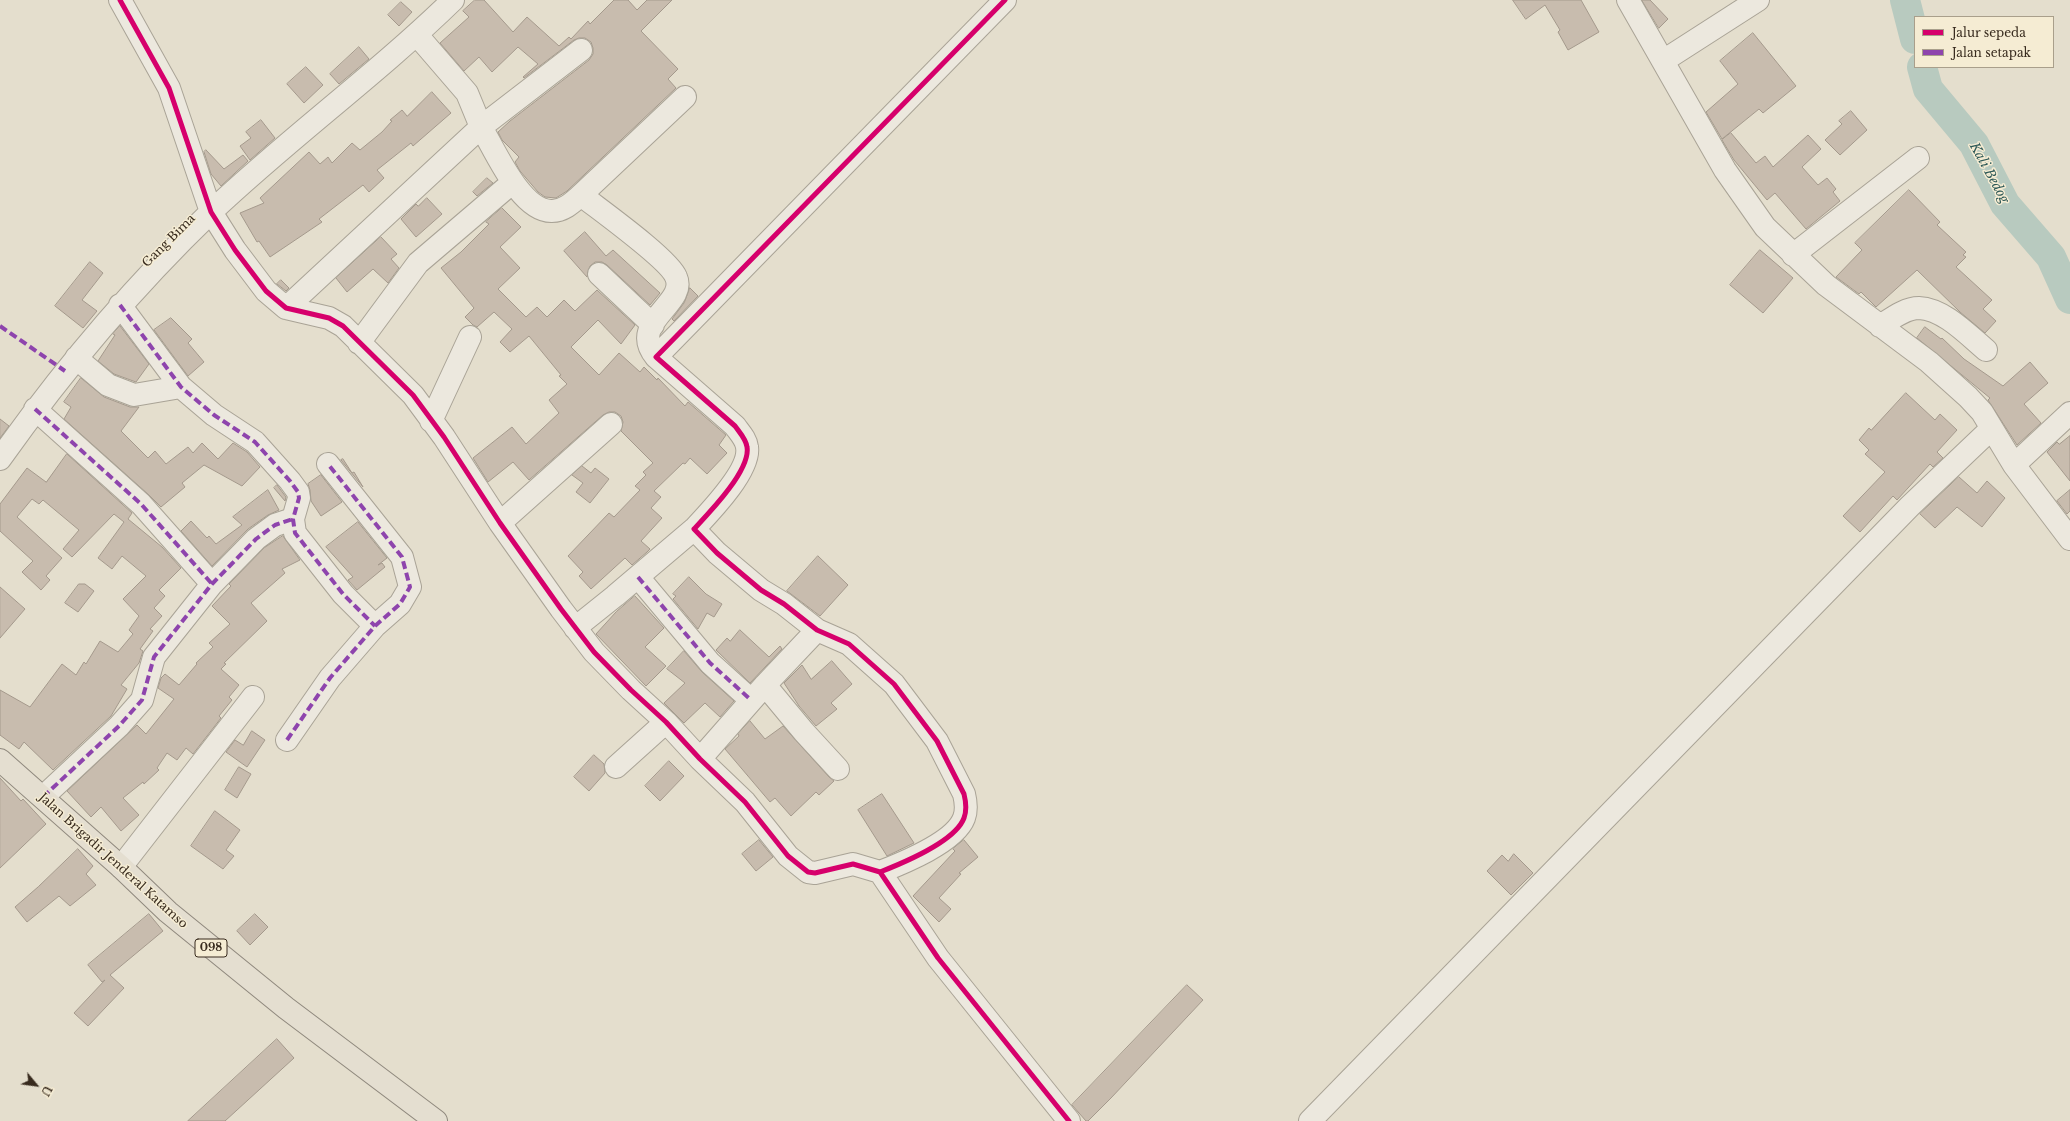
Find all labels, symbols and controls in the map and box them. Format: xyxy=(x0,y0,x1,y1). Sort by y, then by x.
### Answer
legend xyxy=(1914,16,2054,68)
text: Jalur sepeda xyxy=(1952,25,2026,40)
text: Jalan setapak xyxy=(1952,45,2031,60)
water label: Kali Bedog xyxy=(1966,140,2012,206)
street label: Gang Bima xyxy=(140,212,198,270)
street label: Jalan Brigadir Jenderal Katamso xyxy=(36,790,190,932)
road number: 098 xyxy=(195,939,227,957)
north arrow xyxy=(16,1065,56,1105)
text: U xyxy=(38,1083,55,1098)

